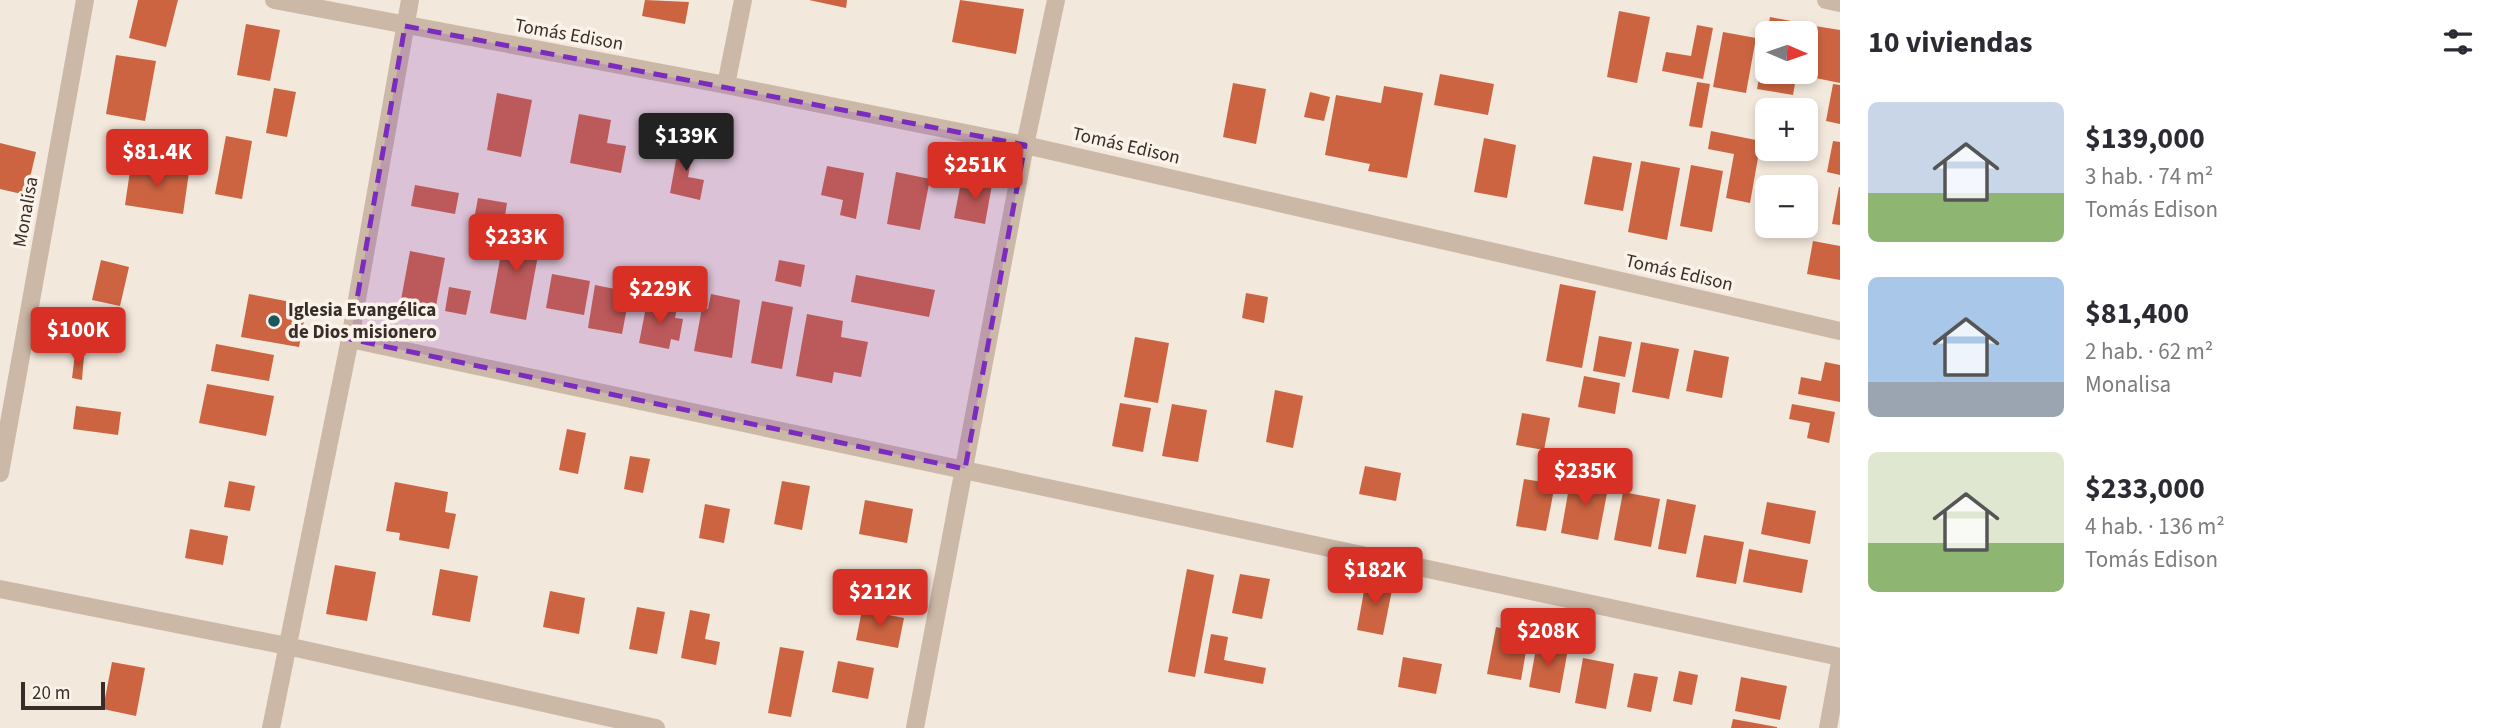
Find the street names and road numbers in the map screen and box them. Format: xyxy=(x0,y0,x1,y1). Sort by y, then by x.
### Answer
street label: Tomás Edison xyxy=(512,12,626,58)
street label: Tomás Edison xyxy=(1069,120,1183,172)
street label: Monalisa xyxy=(7,175,45,249)
street label: Tomás Edison xyxy=(1622,247,1736,299)

